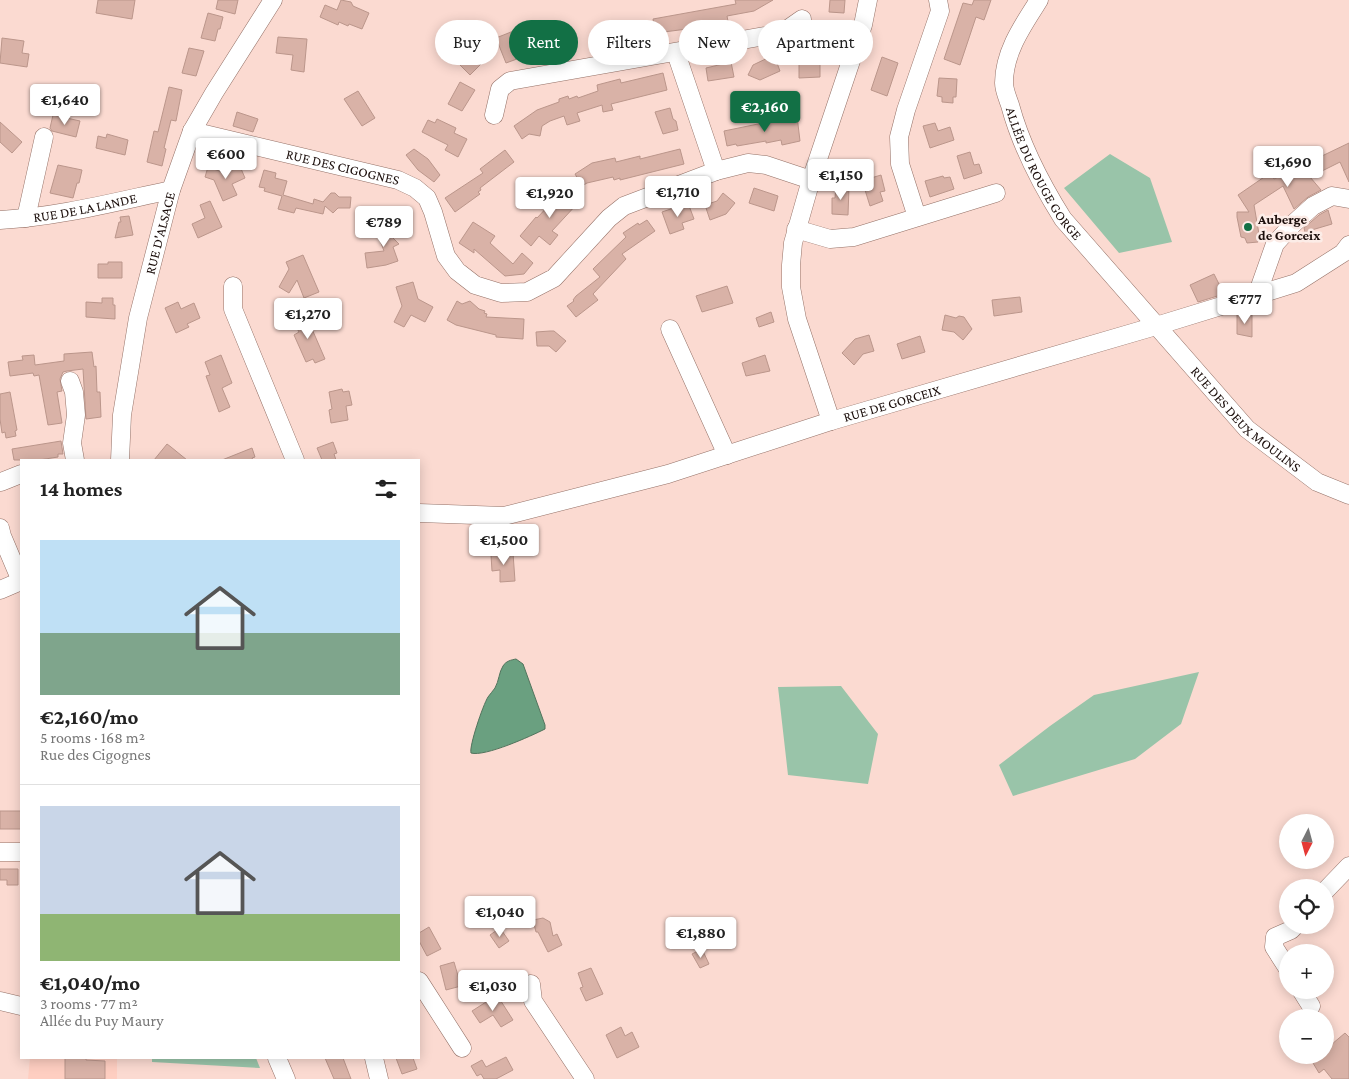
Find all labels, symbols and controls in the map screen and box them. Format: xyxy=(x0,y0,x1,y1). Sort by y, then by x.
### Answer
chip: Buy xyxy=(435,20,499,65)
chip: Rent xyxy=(509,20,578,65)
chip: Filters xyxy=(588,20,669,65)
chip: New xyxy=(679,20,748,65)
chip: Apartment xyxy=(758,20,873,65)
pin: €1,640 xyxy=(24,84,106,126)
pin: €2,160 xyxy=(724,90,806,133)
text: €1,640 xyxy=(41,91,89,108)
text: €2,160 xyxy=(741,98,789,115)
street label: ALLÉE DU ROUGE GORGE xyxy=(1003,105,1086,243)
pin: €600 xyxy=(196,138,256,180)
text: €600 xyxy=(207,145,245,162)
street label: RUE DES CIGOGNES xyxy=(285,146,401,188)
pin: €1,690 xyxy=(1247,146,1329,188)
text: €1,690 xyxy=(1264,153,1312,170)
pin: €1,150 xyxy=(800,158,882,201)
text: €1,150 xyxy=(819,166,863,183)
pin: €1,920 xyxy=(509,176,591,219)
pin: €1,710 xyxy=(637,176,719,218)
text: €1,710 xyxy=(656,183,700,200)
text: €1,920 xyxy=(526,184,574,201)
street label: RUE DE LA LANDE xyxy=(32,190,139,225)
street label: RUE D'ALSACE xyxy=(142,190,178,276)
pin: €789 xyxy=(354,206,414,248)
place label: Auberge de Gorceix xyxy=(1257,211,1321,243)
text: €789 xyxy=(366,213,402,230)
marker: Auberge de Gorceix xyxy=(1242,221,1254,233)
pin: €777 xyxy=(1215,282,1275,325)
text: €777 xyxy=(1228,290,1262,307)
pin: €1,270 xyxy=(267,298,349,340)
text: €1,270 xyxy=(285,305,331,322)
street label: RUE DES DEUX MOULINS xyxy=(1188,363,1304,475)
street label: RUE DE GORCEIX xyxy=(841,381,942,425)
icon: filters xyxy=(372,475,400,503)
text: 14 homes xyxy=(40,477,122,501)
pin: €1,500 xyxy=(463,524,545,566)
text: €1,500 xyxy=(480,531,528,548)
icon: home xyxy=(175,573,265,663)
text: €2,160/mo xyxy=(40,705,138,729)
text: 5 rooms · 168 m² xyxy=(40,729,145,746)
text: Rue des Cigognes xyxy=(40,746,151,763)
north arrow xyxy=(1279,814,1334,869)
map controls xyxy=(1279,814,1334,1064)
icon: home xyxy=(175,838,265,928)
button: locate xyxy=(1279,879,1334,934)
pin: €1,040 xyxy=(459,896,541,938)
text: €1,040 xyxy=(476,903,524,920)
pin: €1,880 xyxy=(660,916,742,959)
text: €1,880 xyxy=(676,924,726,941)
button: + xyxy=(1279,944,1334,999)
pin: €1,030 xyxy=(452,970,534,1012)
text: €1,040/mo xyxy=(40,971,140,995)
text: €1,030 xyxy=(469,977,517,994)
text: 3 rooms · 77 m² xyxy=(40,995,138,1012)
button: − xyxy=(1279,1009,1334,1064)
text: Allée du Puy Maury xyxy=(40,1012,164,1029)

